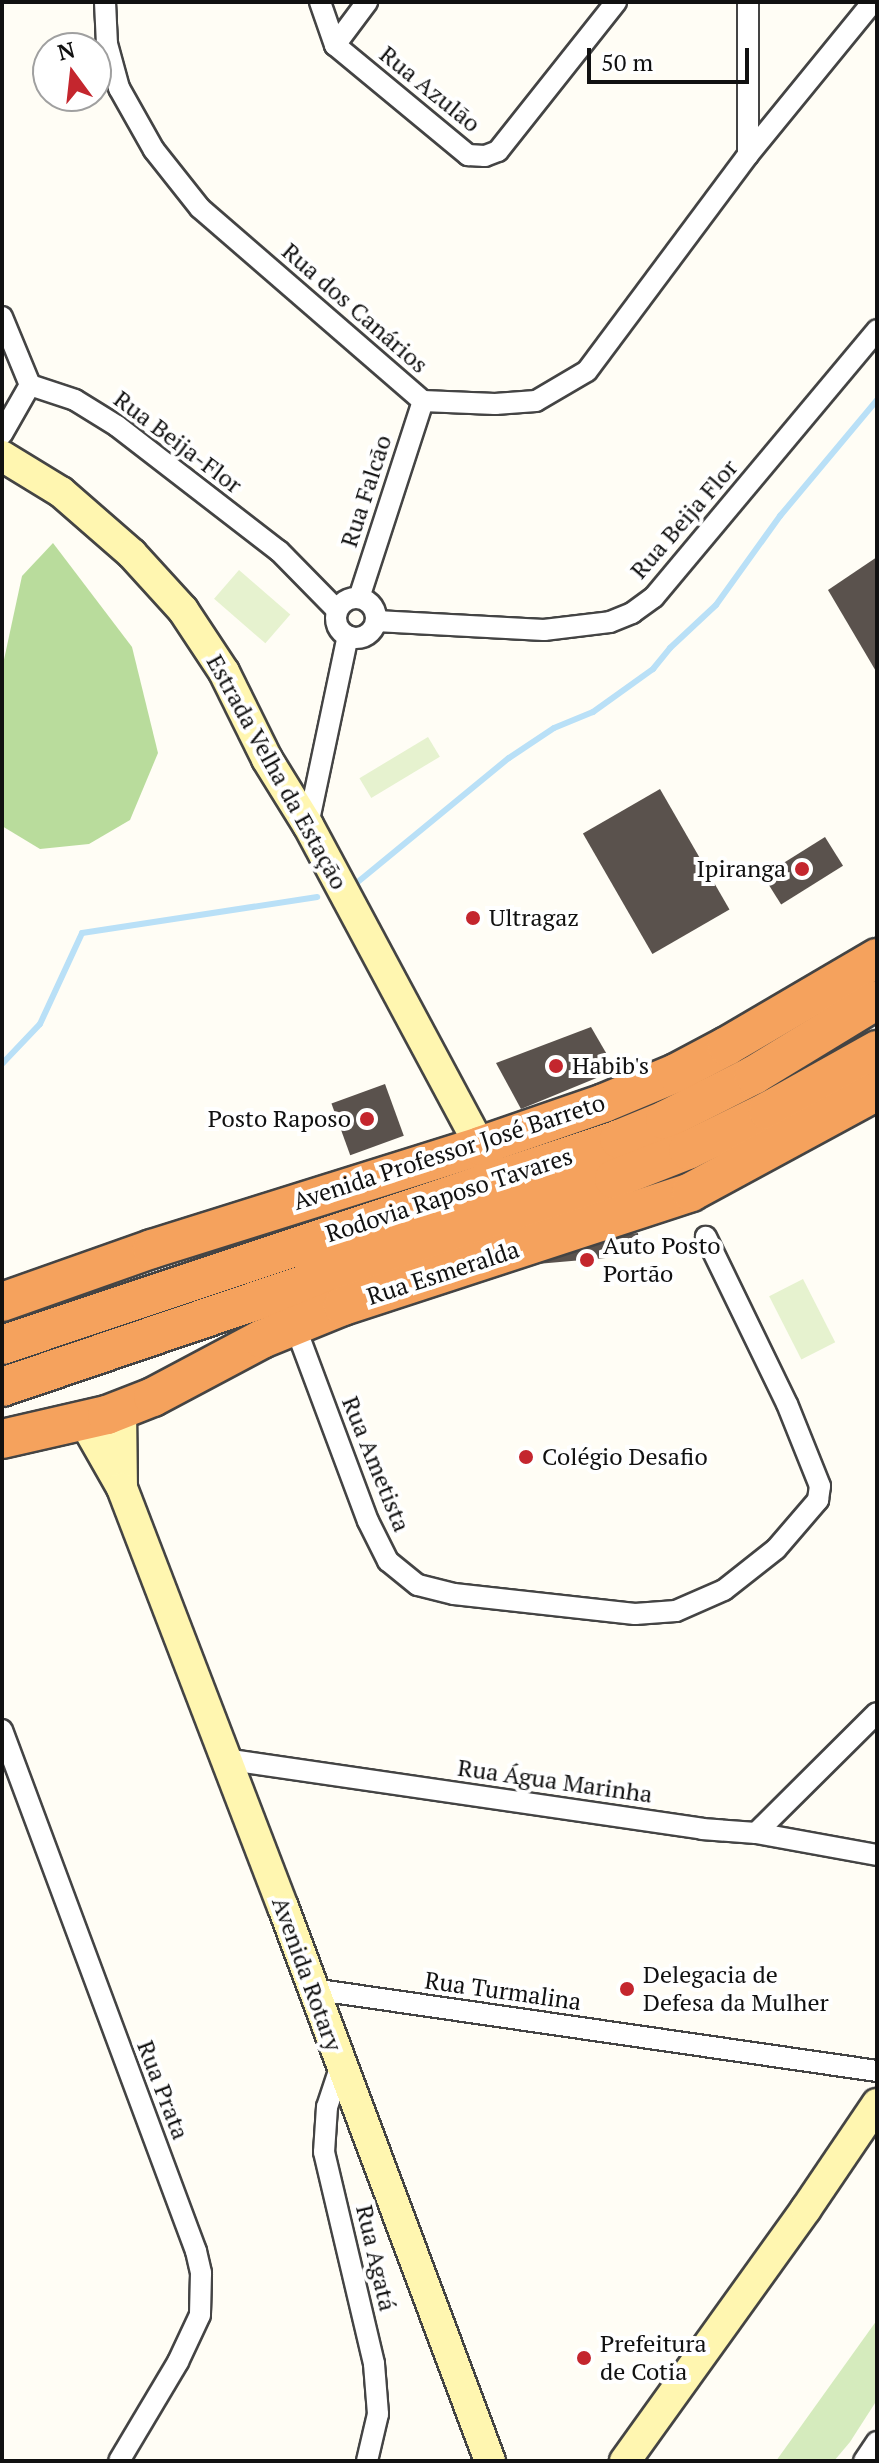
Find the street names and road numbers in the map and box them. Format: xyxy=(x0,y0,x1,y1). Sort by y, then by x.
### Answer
street label: Rua Azulão xyxy=(374,40,486,138)
street label: Rua dos Canários xyxy=(276,237,434,379)
street label: Rua Beija-Flor xyxy=(108,384,248,500)
street label: Rua Falcão xyxy=(334,431,398,551)
street label: Rua Beija Flor xyxy=(624,453,744,585)
street label: Estrada Velha da Estação xyxy=(200,649,354,895)
street label: Avenida Professor José Barreto xyxy=(289,1088,609,1216)
street label: Rodovia Raposo Tavares xyxy=(322,1142,576,1248)
street label: Rua Esmeralda xyxy=(363,1235,523,1311)
street label: Rua Ametista xyxy=(336,1392,416,1536)
street label: Rua Água Marinha xyxy=(456,1753,654,1809)
street label: Avenida Rotary xyxy=(266,1893,348,2055)
street label: Rua Turmalina xyxy=(423,1966,583,2016)
street label: Rua Prata xyxy=(131,2036,195,2144)
street label: Rua Agatá xyxy=(350,2202,402,2314)

